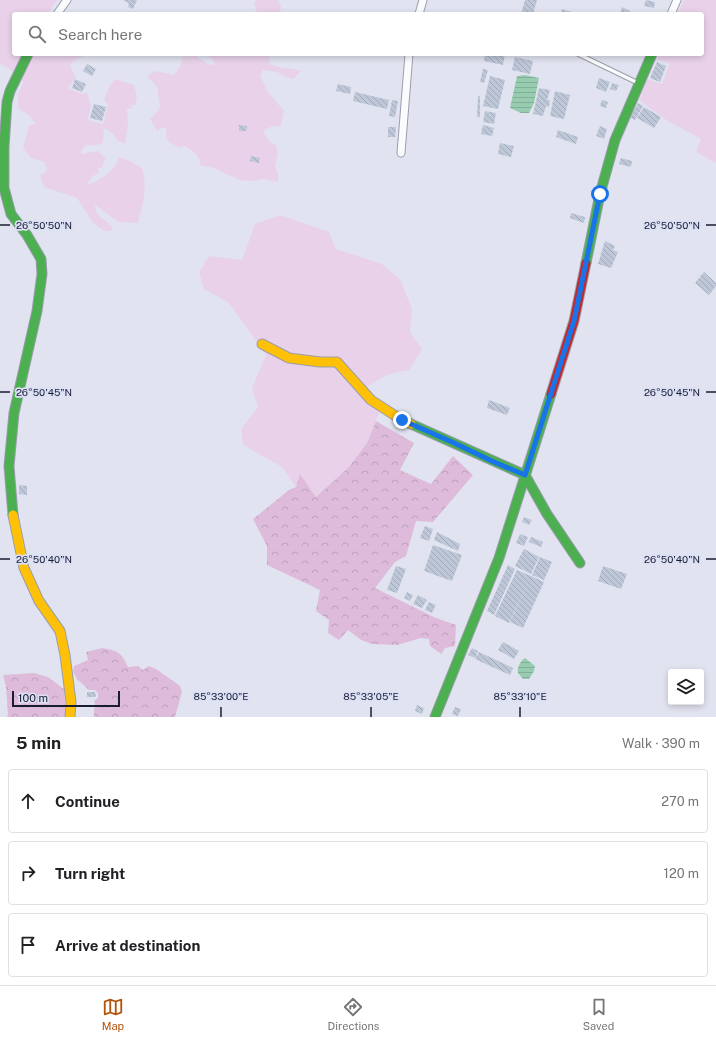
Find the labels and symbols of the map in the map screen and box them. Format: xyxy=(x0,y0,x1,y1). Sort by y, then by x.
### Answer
route start xyxy=(591,185,609,203)
text: 26°50'50"N xyxy=(16,219,72,231)
text: 26°50'50"N xyxy=(644,219,700,231)
text: 26°50'45"N xyxy=(16,386,72,398)
text: 26°50'45"N xyxy=(644,386,700,398)
route end xyxy=(393,411,411,429)
text: 26°50'40"N xyxy=(16,553,72,565)
text: 26°50'40"N xyxy=(644,553,700,565)
scale bar xyxy=(12,689,120,708)
text: 85°33'00"E xyxy=(193,690,249,702)
text: 85°33'05"E xyxy=(343,690,399,702)
text: 85°33'10"E xyxy=(493,690,547,702)

